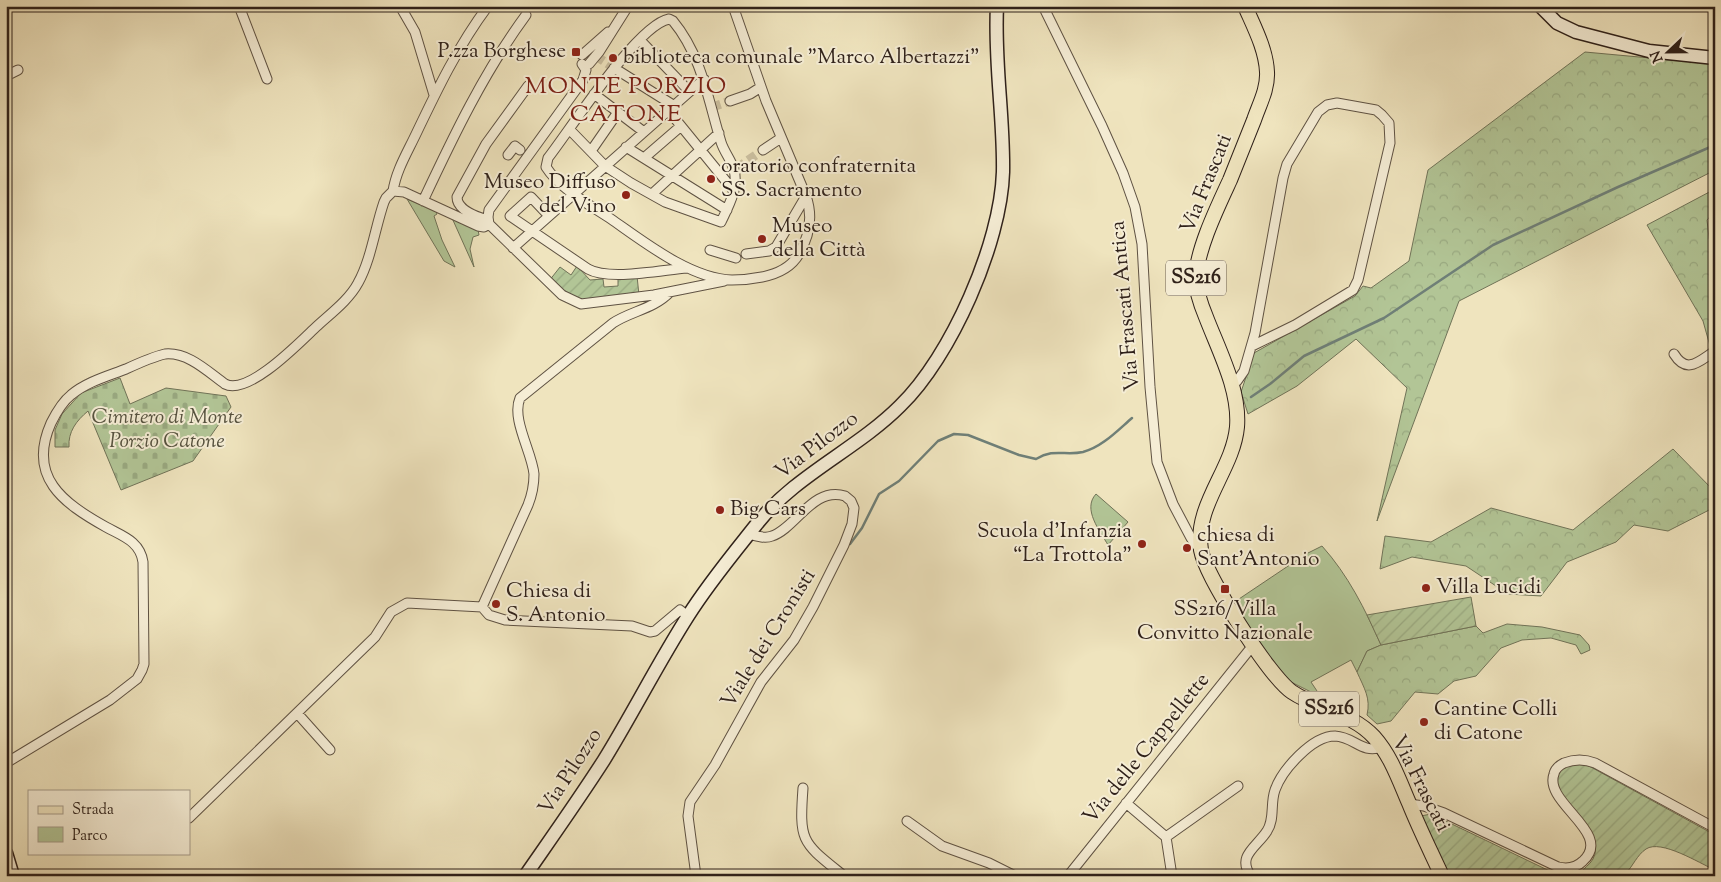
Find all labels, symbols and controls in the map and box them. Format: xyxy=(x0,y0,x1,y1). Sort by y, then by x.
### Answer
north arrow xyxy=(1644,28,1694,78)
place label: P.zza Borghese xyxy=(438,37,566,67)
place label: biblioteca comunale "Marco Albertazzi" xyxy=(623,43,980,73)
marker: P.zza Borghese xyxy=(570,46,582,58)
text: N xyxy=(1646,47,1669,65)
marker: biblioteca comunale "Marco Albertazzi" xyxy=(607,52,619,64)
district label: MONTE PORZIO CATONE xyxy=(525,70,727,132)
street label: Via Frascati xyxy=(1173,130,1241,238)
place label: oratorio confraternita SS. Sacramento xyxy=(721,152,916,206)
place label: Museo Diffuso del Vino xyxy=(484,168,616,222)
marker: oratorio confraternita SS. Sacramento xyxy=(705,173,717,185)
marker: Museo Diffuso del Vino xyxy=(620,189,632,201)
place label: Museo della Città xyxy=(772,212,866,266)
street label: Via Frascati Antica xyxy=(1104,219,1148,392)
marker: Museo della Città xyxy=(756,233,768,245)
road number: SS216 xyxy=(1166,260,1226,296)
park label: Cimitero di Monte Porzio Catone xyxy=(91,403,243,457)
street label: Via Pilozzo xyxy=(769,405,865,487)
place label: Big Cars xyxy=(730,495,806,525)
marker: Big Cars xyxy=(714,504,726,516)
place label: Scuola d’Infanzia “La Trottola” xyxy=(977,517,1132,571)
place label: chiesa di Sant'Antonio xyxy=(1197,521,1319,575)
marker: Scuola d’Infanzia “La Trottola” xyxy=(1136,538,1148,550)
marker: chiesa di Sant'Antonio xyxy=(1181,542,1193,554)
street label: Viale dei Cronisti xyxy=(714,564,824,714)
place label: Villa Lucidi xyxy=(1436,573,1542,603)
place label: Chiesa di S. Antonio xyxy=(506,577,605,631)
marker: Villa Lucidi xyxy=(1420,582,1432,594)
marker: SS216/Villa Convitto Nazionale xyxy=(1219,583,1231,595)
place label: SS216/Villa Convitto Nazionale xyxy=(1137,595,1313,649)
marker: Chiesa di S. Antonio xyxy=(490,598,502,610)
street label: Via delle Cappellette xyxy=(1076,667,1218,831)
road number: SS216 xyxy=(1299,692,1359,726)
place label: Cantine Colli di Catone xyxy=(1434,695,1558,749)
marker: Cantine Colli di Catone xyxy=(1418,716,1430,728)
street label: Via Pilozzo xyxy=(532,723,610,821)
street label: Via Frascati xyxy=(1383,730,1457,838)
legend xyxy=(28,790,190,854)
text: Strada xyxy=(72,800,114,821)
text: Parco xyxy=(72,826,108,847)

